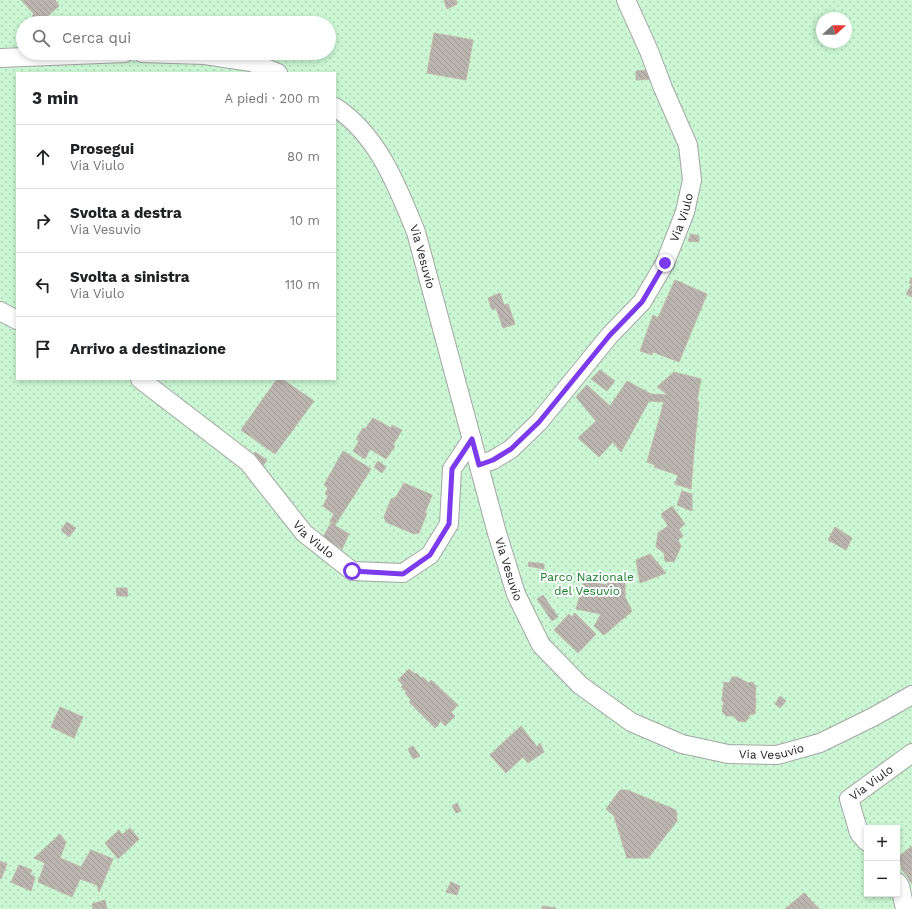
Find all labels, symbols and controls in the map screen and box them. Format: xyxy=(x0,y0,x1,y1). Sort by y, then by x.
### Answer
north arrow xyxy=(816,12,852,48)
search box xyxy=(16,16,336,60)
icon: search xyxy=(30,27,52,49)
text: Cerca qui xyxy=(62,29,131,47)
text: 3 min xyxy=(32,88,78,108)
text: A piedi · 200 m xyxy=(224,91,320,106)
text: Prosegui xyxy=(70,140,134,158)
icon: ahead xyxy=(32,146,54,168)
text: 80 m xyxy=(287,149,320,164)
text: Via Viulo xyxy=(70,158,125,173)
street label: Via Viulo xyxy=(667,192,696,244)
text: Svolta a destra xyxy=(70,204,182,222)
icon: right xyxy=(32,210,54,232)
text: 10 m xyxy=(290,213,320,228)
text: Via Vesuvio xyxy=(70,222,141,237)
street label: Via Vesuvio xyxy=(407,223,438,290)
route end xyxy=(656,254,674,272)
text: Svolta a sinistra xyxy=(70,268,190,286)
icon: left xyxy=(32,274,54,296)
text: 110 m xyxy=(285,277,320,292)
text: Via Viulo xyxy=(70,286,125,301)
icon: arrive xyxy=(32,338,54,360)
text: Arrivo a destinazione xyxy=(70,340,226,358)
street label: Via Viulo xyxy=(290,518,337,561)
street label: Via Vesuvio xyxy=(492,536,525,603)
route start xyxy=(343,562,361,580)
park label: Parco Nazionale del Vesuvio xyxy=(540,570,634,598)
street label: Via Vesuvio xyxy=(739,741,805,762)
street label: Via Viulo xyxy=(847,762,896,803)
map controls xyxy=(864,825,900,897)
button: + xyxy=(864,825,900,861)
button: − xyxy=(864,861,900,897)

